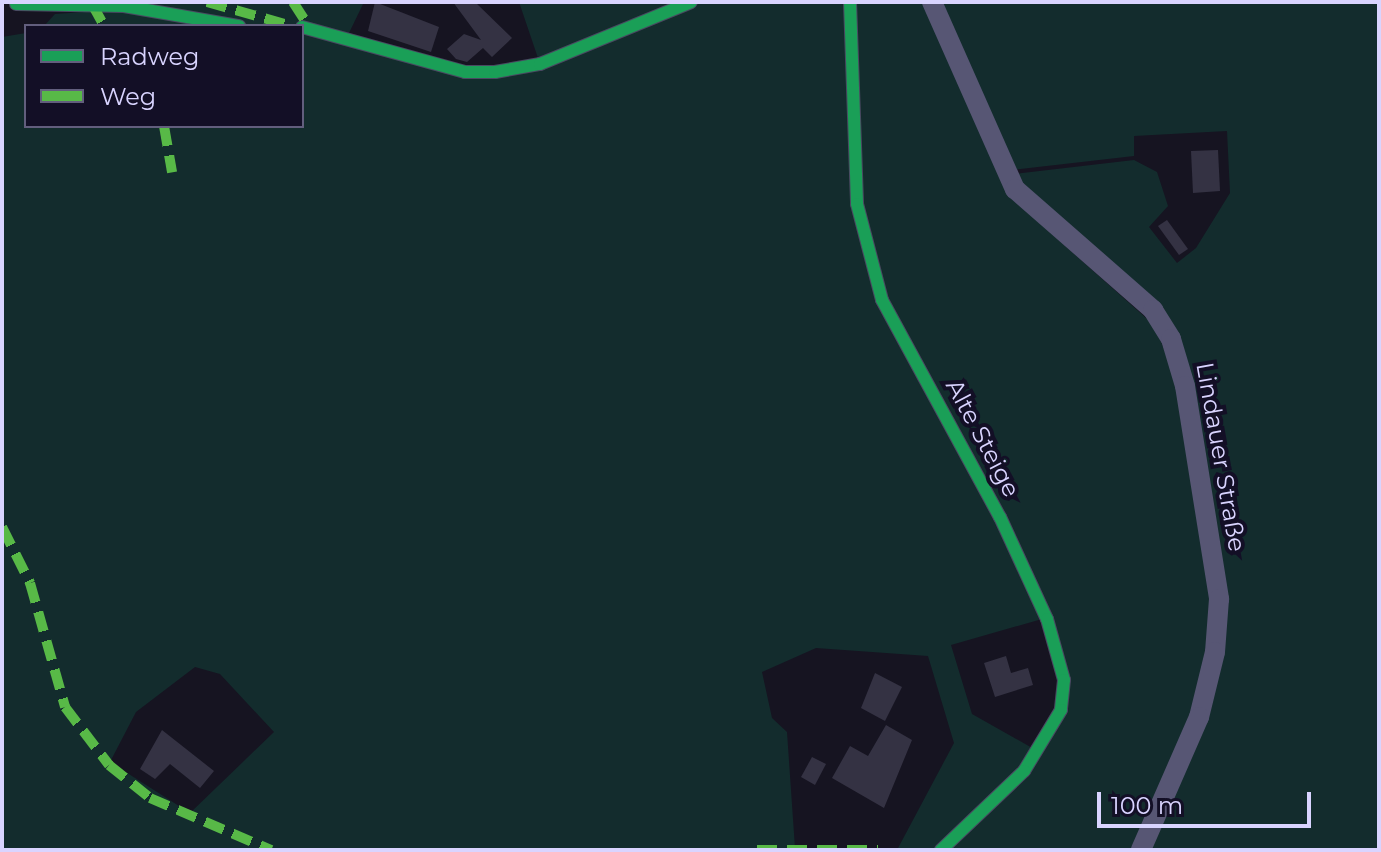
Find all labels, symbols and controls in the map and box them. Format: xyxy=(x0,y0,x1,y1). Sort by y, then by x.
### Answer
legend xyxy=(24,24,304,128)
text: Radweg xyxy=(100,42,199,71)
text: Weg xyxy=(100,82,156,111)
street label: Lindauer Straße xyxy=(1190,360,1252,554)
street label: Alte Steige xyxy=(940,374,1026,502)
scale bar xyxy=(1101,776,1315,826)
text: 100 m xyxy=(1111,791,1183,820)

